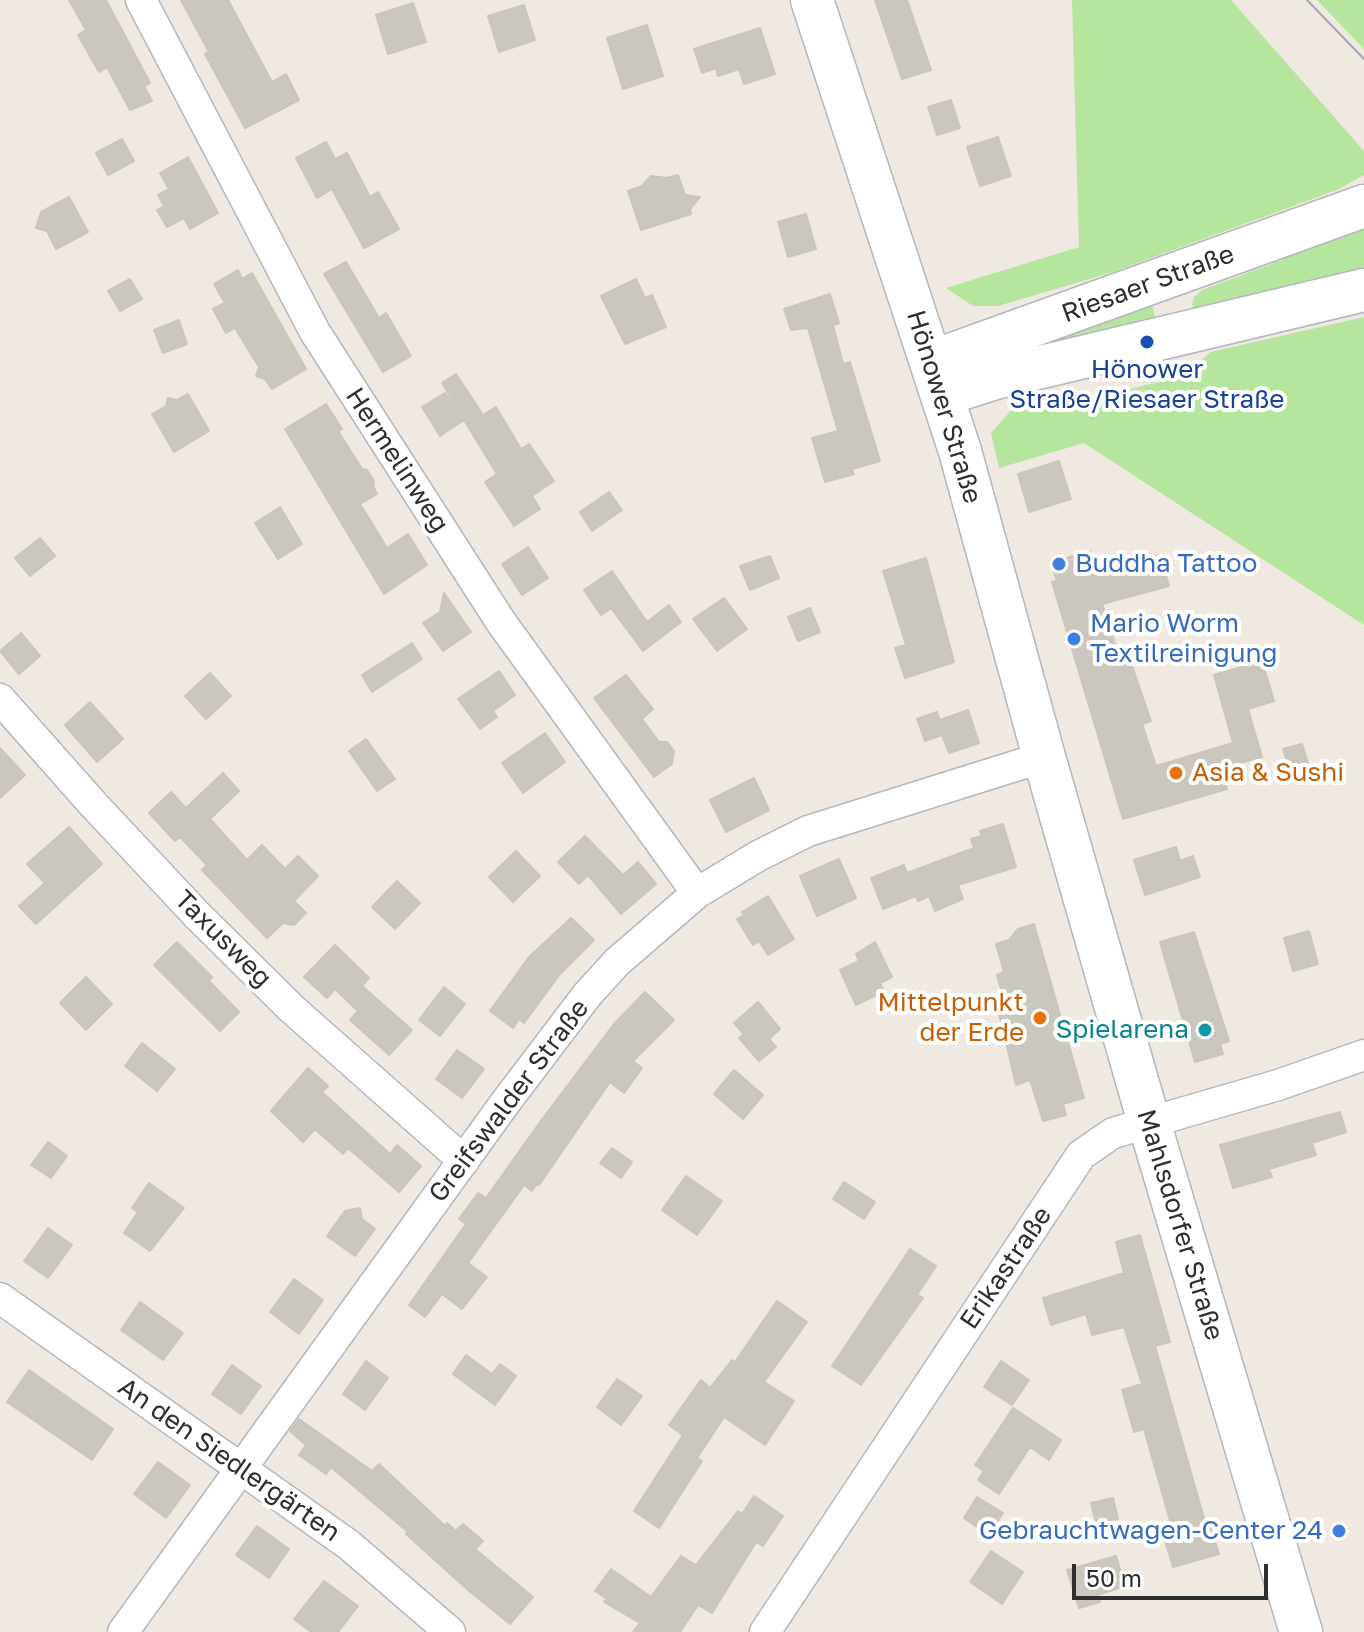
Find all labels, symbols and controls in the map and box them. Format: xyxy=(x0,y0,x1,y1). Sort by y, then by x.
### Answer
street label: Riesaer Straße xyxy=(1058,238,1238,330)
street label: Hönower Straße xyxy=(900,307,988,507)
marker: Hönower Straße/Riesaer Straße xyxy=(1138,333,1156,351)
place label: Hönower Straße/Riesaer Straße xyxy=(1010,354,1284,416)
street label: Hermelinweg xyxy=(339,382,455,538)
place label: Buddha Tattoo xyxy=(1075,548,1257,580)
marker: Buddha Tattoo xyxy=(1050,555,1068,573)
place label: Mario Worm Textilreinigung xyxy=(1090,608,1277,670)
marker: Mario Worm Textilreinigung xyxy=(1065,630,1083,648)
place label: Asia & Sushi xyxy=(1192,757,1344,789)
marker: Asia & Sushi xyxy=(1167,764,1185,782)
street label: Taxusweg xyxy=(168,884,278,994)
place label: Mittelpunkt der Erde xyxy=(877,987,1024,1048)
street label: Greifswalder Straße xyxy=(423,993,595,1209)
marker: Mittelpunkt der Erde xyxy=(1031,1009,1049,1027)
place label: Spielarena xyxy=(1056,1014,1189,1046)
marker: Spielarena xyxy=(1196,1021,1214,1039)
street label: Mahlsdorfer Straße xyxy=(1130,1106,1230,1344)
street label: Erikastraße xyxy=(954,1201,1058,1335)
street label: An den Siedlergärten xyxy=(112,1372,346,1548)
place label: Gebrauchtwagen-Center 24 xyxy=(979,1515,1323,1547)
marker: Gebrauchtwagen-Center 24 xyxy=(1330,1522,1348,1540)
scale bar xyxy=(1076,1548,1272,1598)
text: 50 m xyxy=(1086,1563,1142,1592)

